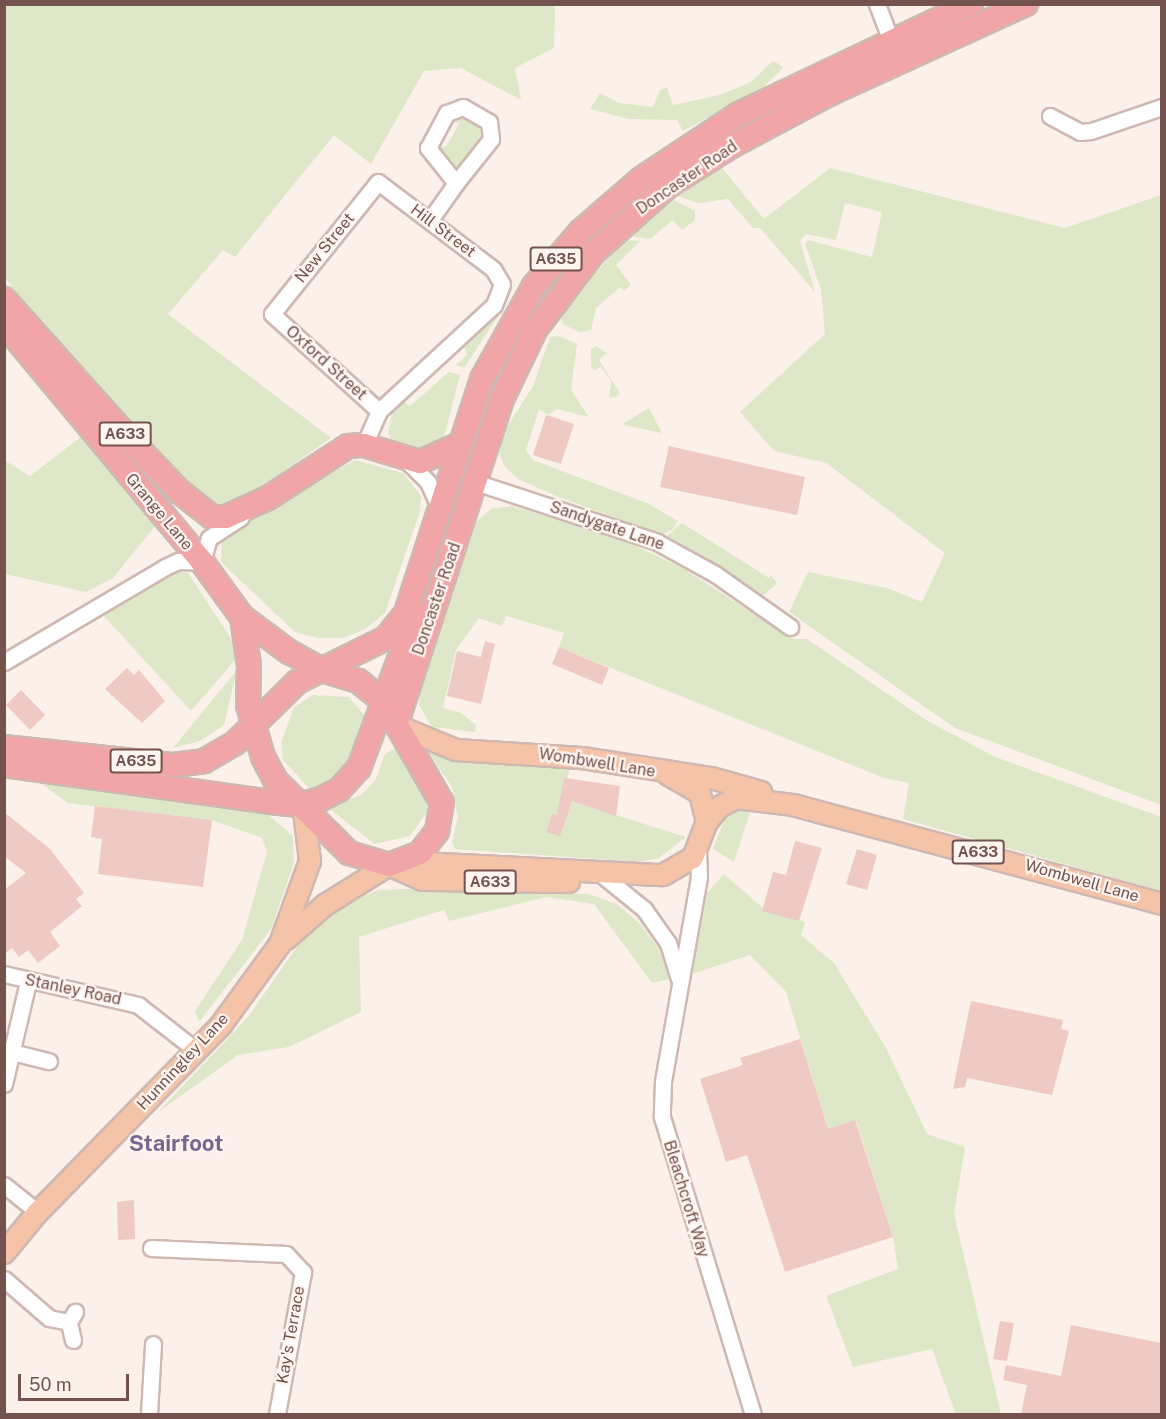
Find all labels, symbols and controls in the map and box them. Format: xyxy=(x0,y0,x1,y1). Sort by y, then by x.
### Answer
street label: Doncaster Road xyxy=(633,137,741,219)
street label: Hill Street xyxy=(407,200,479,262)
street label: New Street xyxy=(291,209,359,287)
road number: A635 xyxy=(529,247,583,271)
street label: Oxford Street xyxy=(282,322,370,404)
road number: A633 xyxy=(98,422,152,446)
street label: Grange Lane xyxy=(121,470,197,554)
street label: Sandygate Lane xyxy=(547,497,667,555)
street label: Doncaster Road xyxy=(409,540,465,658)
street label: Wombwell Lane xyxy=(537,744,657,782)
road number: A635 xyxy=(109,749,163,773)
road number: A633 xyxy=(951,840,1005,864)
street label: Wombwell Lane xyxy=(1023,856,1141,906)
road number: A633 xyxy=(463,870,517,894)
street label: Stanley Road xyxy=(23,970,123,1010)
street label: Hunningley Lane xyxy=(133,1010,233,1114)
district label: Stairfoot xyxy=(129,1131,223,1157)
street label: Bleachcroft Way xyxy=(659,1138,713,1260)
street label: Kay's Terrace xyxy=(273,1285,309,1385)
scale bar xyxy=(21,1362,132,1400)
text: 50 m xyxy=(29,1374,72,1395)

